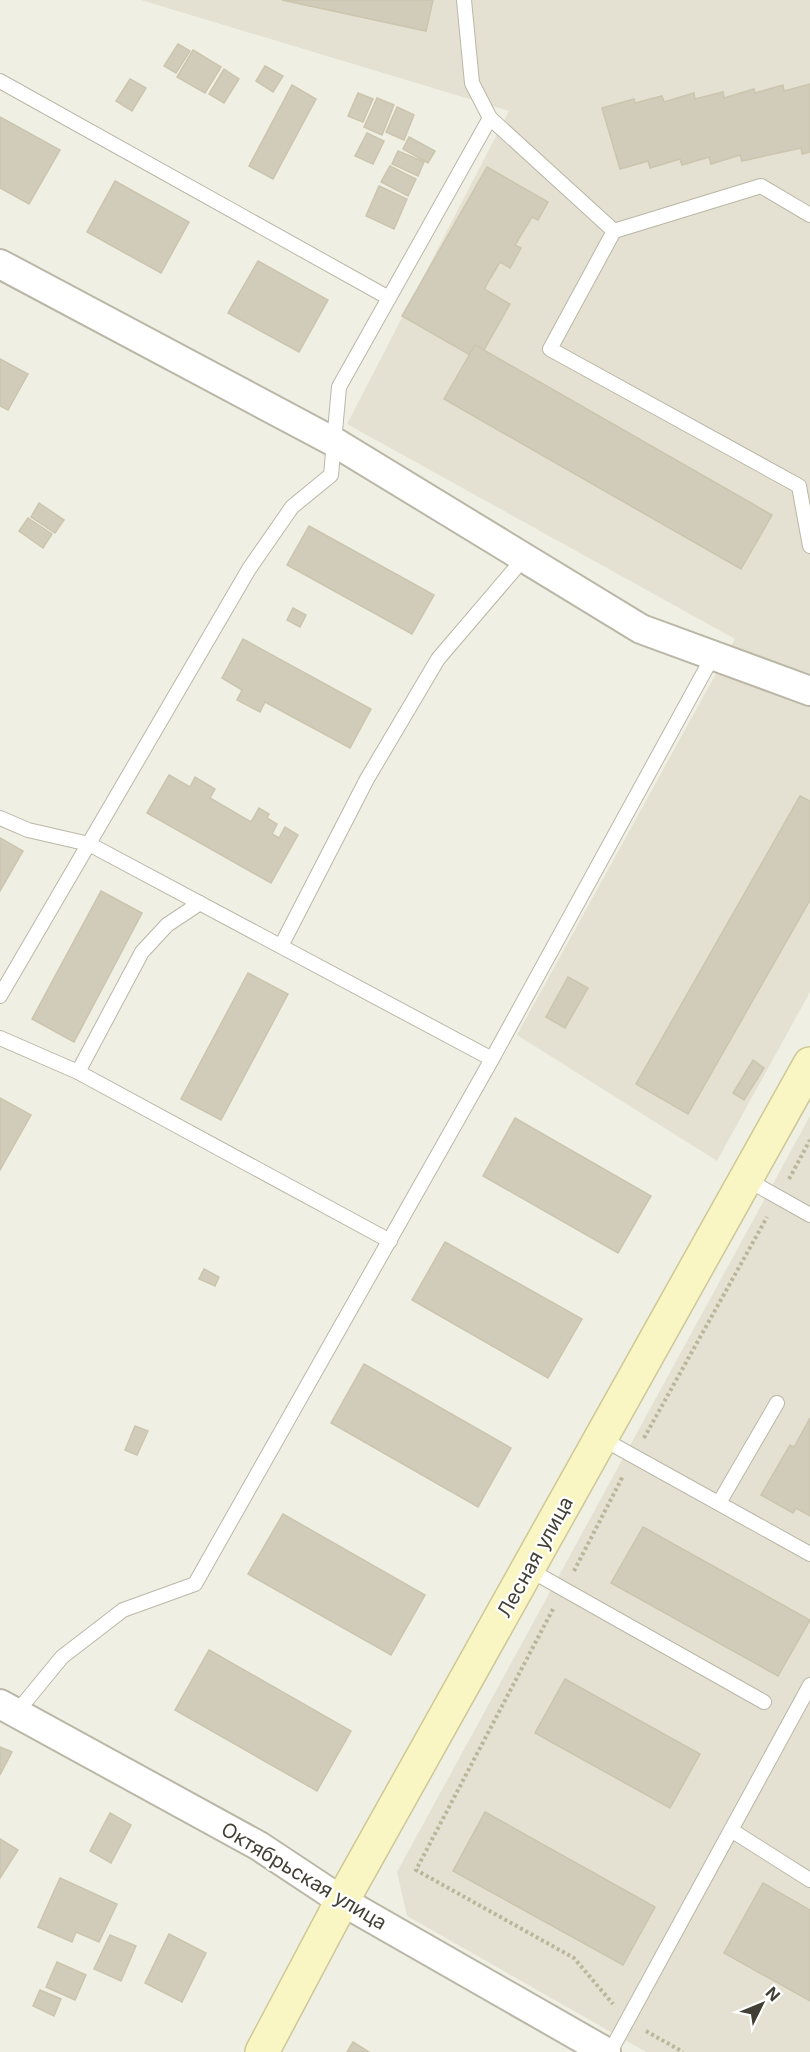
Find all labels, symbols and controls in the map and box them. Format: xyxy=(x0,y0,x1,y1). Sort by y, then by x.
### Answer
street label: Лесная улица xyxy=(492,1492,578,1622)
street label: Октябрьская улица xyxy=(217,1817,391,1935)
north arrow xyxy=(732,1974,792,2034)
text: N xyxy=(761,1982,784,2005)

